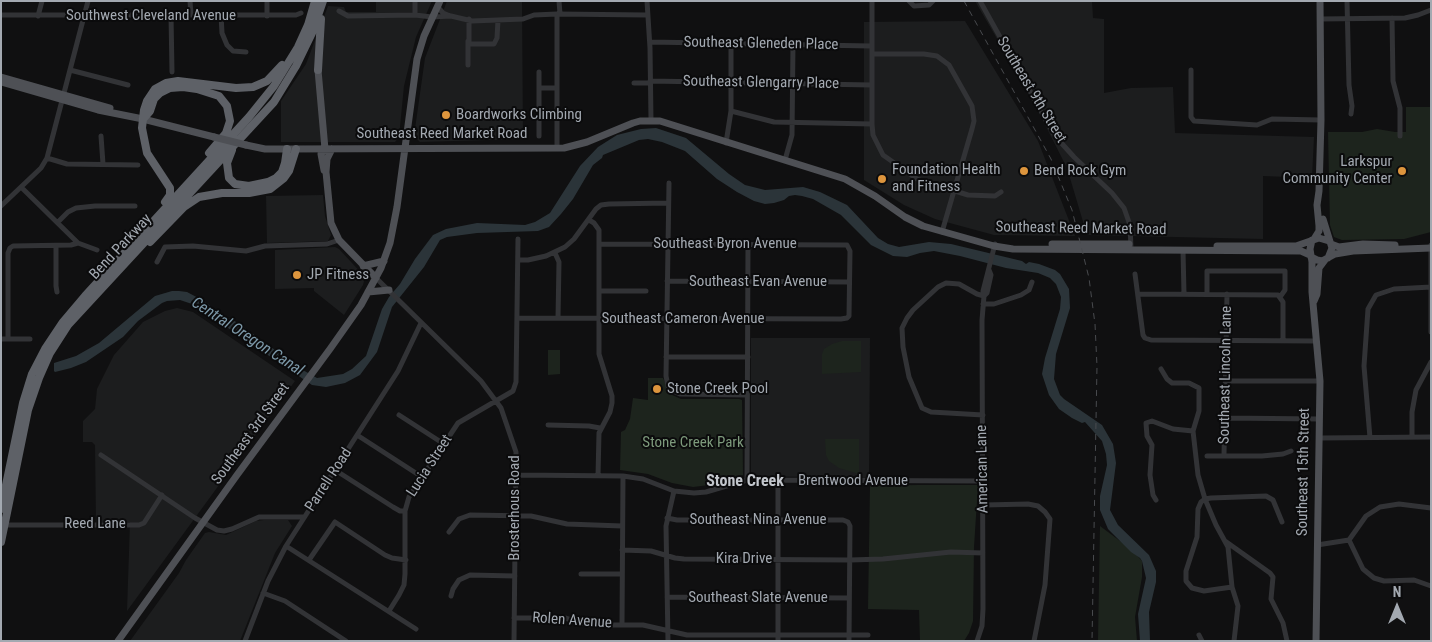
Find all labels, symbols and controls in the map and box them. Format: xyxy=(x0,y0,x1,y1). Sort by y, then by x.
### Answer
street label: Southwest Cleveland Avenue xyxy=(66,7,236,25)
street label: Southeast Gleneden Place xyxy=(683,34,839,54)
street label: Southeast 9th Street xyxy=(992,34,1070,146)
street label: Southeast Glengarry Place xyxy=(683,73,839,93)
place label: Boardworks Climbing xyxy=(456,106,582,124)
marker: Boardworks Climbing xyxy=(440,109,452,121)
street label: Southeast Reed Market Road xyxy=(357,125,527,143)
place label: Larkspur Community Center xyxy=(1282,153,1392,188)
place label: Foundation Health and Fitness xyxy=(892,161,1000,196)
place label: Bend Rock Gym xyxy=(1034,162,1126,180)
marker: Bend Rock Gym xyxy=(1018,165,1030,177)
marker: Larkspur Community Center xyxy=(1396,165,1408,177)
marker: Foundation Health and Fitness xyxy=(876,173,888,185)
street label: Bend Parkway xyxy=(86,210,156,284)
street label: Southeast Reed Market Road xyxy=(995,219,1167,239)
street label: Southeast Byron Avenue xyxy=(653,235,797,253)
place label: JP Fitness xyxy=(307,266,369,284)
marker: JP Fitness xyxy=(291,269,303,281)
street label: Southeast Evan Avenue xyxy=(689,273,827,291)
water label: Central Oregon Canal xyxy=(187,294,307,380)
street label: Southeast Lincoln Lane xyxy=(1216,306,1236,444)
street label: Southeast Cameron Avenue xyxy=(601,310,765,328)
street label: Southeast 3rd Street xyxy=(208,380,294,488)
place label: Stone Creek Pool xyxy=(667,380,768,398)
marker: Stone Creek Pool xyxy=(651,383,663,395)
street label: Southeast 15th Street xyxy=(1294,408,1314,536)
street label: American Lane xyxy=(973,425,993,513)
street label: Lucia Street xyxy=(403,432,457,500)
park label: Stone Creek Park xyxy=(642,434,744,452)
street label: Parrell Road xyxy=(302,445,356,515)
street label: Brosterhous Road xyxy=(506,455,524,561)
district label: Stone Creek xyxy=(706,472,784,492)
street label: Brentwood Avenue xyxy=(798,472,908,490)
street label: Southeast Nina Avenue xyxy=(690,511,826,529)
street label: Reed Lane xyxy=(64,515,126,533)
street label: Kira Drive xyxy=(716,550,772,568)
north arrow xyxy=(1372,582,1422,632)
text: N xyxy=(1393,584,1401,600)
street label: Southeast Slate Avenue xyxy=(688,589,828,607)
street label: Rolen Avenue xyxy=(532,609,612,633)

